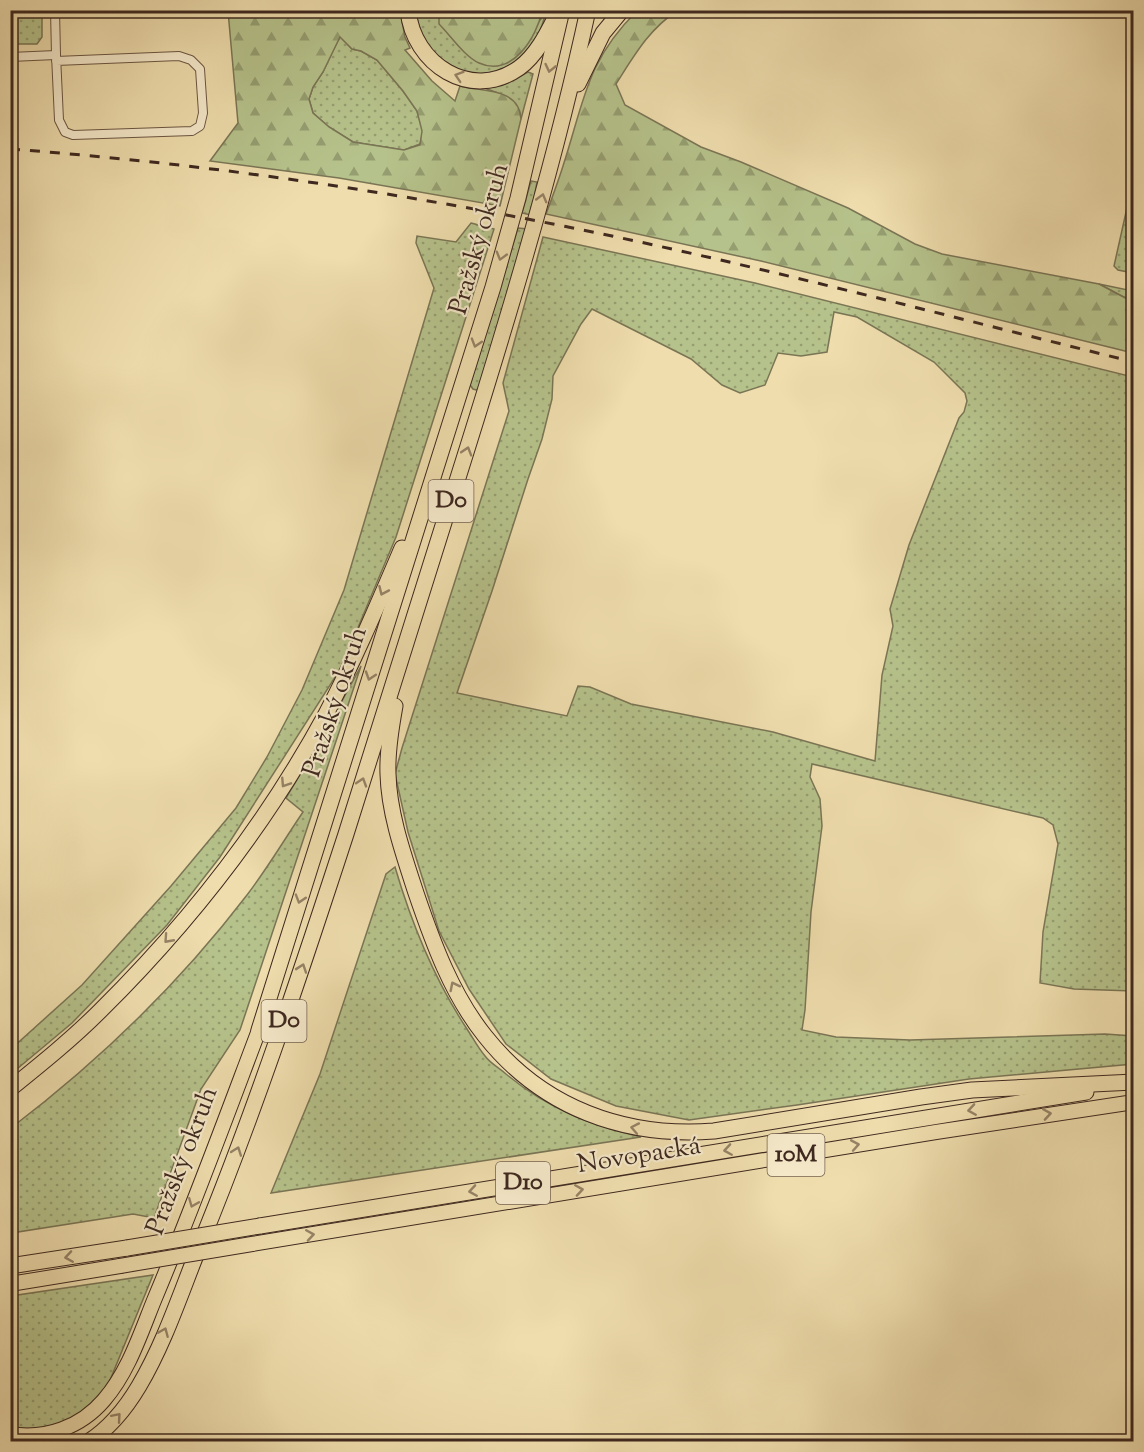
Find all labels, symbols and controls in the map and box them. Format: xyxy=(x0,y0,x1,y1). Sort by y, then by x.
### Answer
one-way arrow xyxy=(544,62,557,72)
one-way arrow xyxy=(454,71,465,83)
street label: Pražský okruh xyxy=(441,159,519,319)
one-way arrow xyxy=(535,193,547,204)
one-way arrow xyxy=(496,251,509,261)
one-way arrow xyxy=(471,337,483,348)
one-way arrow xyxy=(459,446,472,457)
road number: D0 xyxy=(428,480,474,522)
one-way arrow xyxy=(378,585,390,596)
street label: Pražský okruh xyxy=(294,622,378,782)
one-way arrow xyxy=(365,670,377,681)
one-way arrow xyxy=(280,777,292,787)
one-way arrow xyxy=(355,777,367,788)
one-way arrow xyxy=(295,893,307,904)
one-way arrow xyxy=(164,931,175,942)
one-way arrow xyxy=(295,963,308,974)
one-way arrow xyxy=(450,982,461,993)
road number: D0 xyxy=(262,1000,306,1042)
street label: Pražský okruh xyxy=(138,1082,228,1240)
one-way arrow xyxy=(967,1103,977,1116)
one-way arrow xyxy=(1042,1108,1052,1121)
one-way arrow xyxy=(630,1122,640,1135)
street label: Novopacká xyxy=(575,1128,703,1184)
road number: 10M xyxy=(768,1134,824,1176)
one-way arrow xyxy=(850,1140,859,1152)
one-way arrow xyxy=(723,1143,733,1155)
one-way arrow xyxy=(229,1147,242,1157)
road number: D10 xyxy=(496,1162,550,1204)
one-way arrow xyxy=(469,1185,478,1197)
one-way arrow xyxy=(575,1185,584,1197)
one-way arrow xyxy=(188,1196,200,1207)
one-way arrow xyxy=(305,1229,314,1241)
one-way arrow xyxy=(65,1250,74,1262)
one-way arrow xyxy=(157,1328,169,1339)
one-way arrow xyxy=(110,1413,121,1424)

